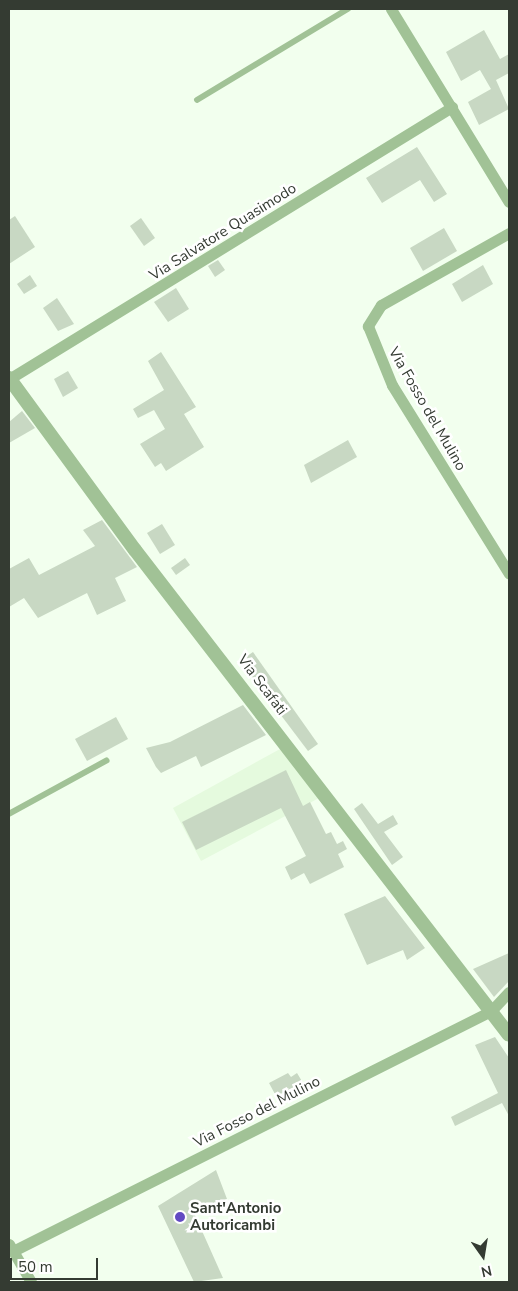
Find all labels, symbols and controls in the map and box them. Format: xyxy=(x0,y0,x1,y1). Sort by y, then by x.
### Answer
street label: Via Salvatore Quasimodo xyxy=(146,179,300,285)
street label: Via Fosso del Mulino xyxy=(384,344,470,474)
street label: Via Scafati xyxy=(233,651,291,719)
street label: Via Fosso del Mulino xyxy=(191,1072,323,1152)
place label: Sant'Antonio Autoricambi xyxy=(190,1199,281,1234)
marker: Sant'Antonio Autoricambi xyxy=(174,1211,186,1223)
north arrow xyxy=(458,1231,508,1281)
scale bar xyxy=(12,1248,100,1280)
text: 50 m xyxy=(18,1257,53,1277)
text: N xyxy=(479,1261,494,1282)

